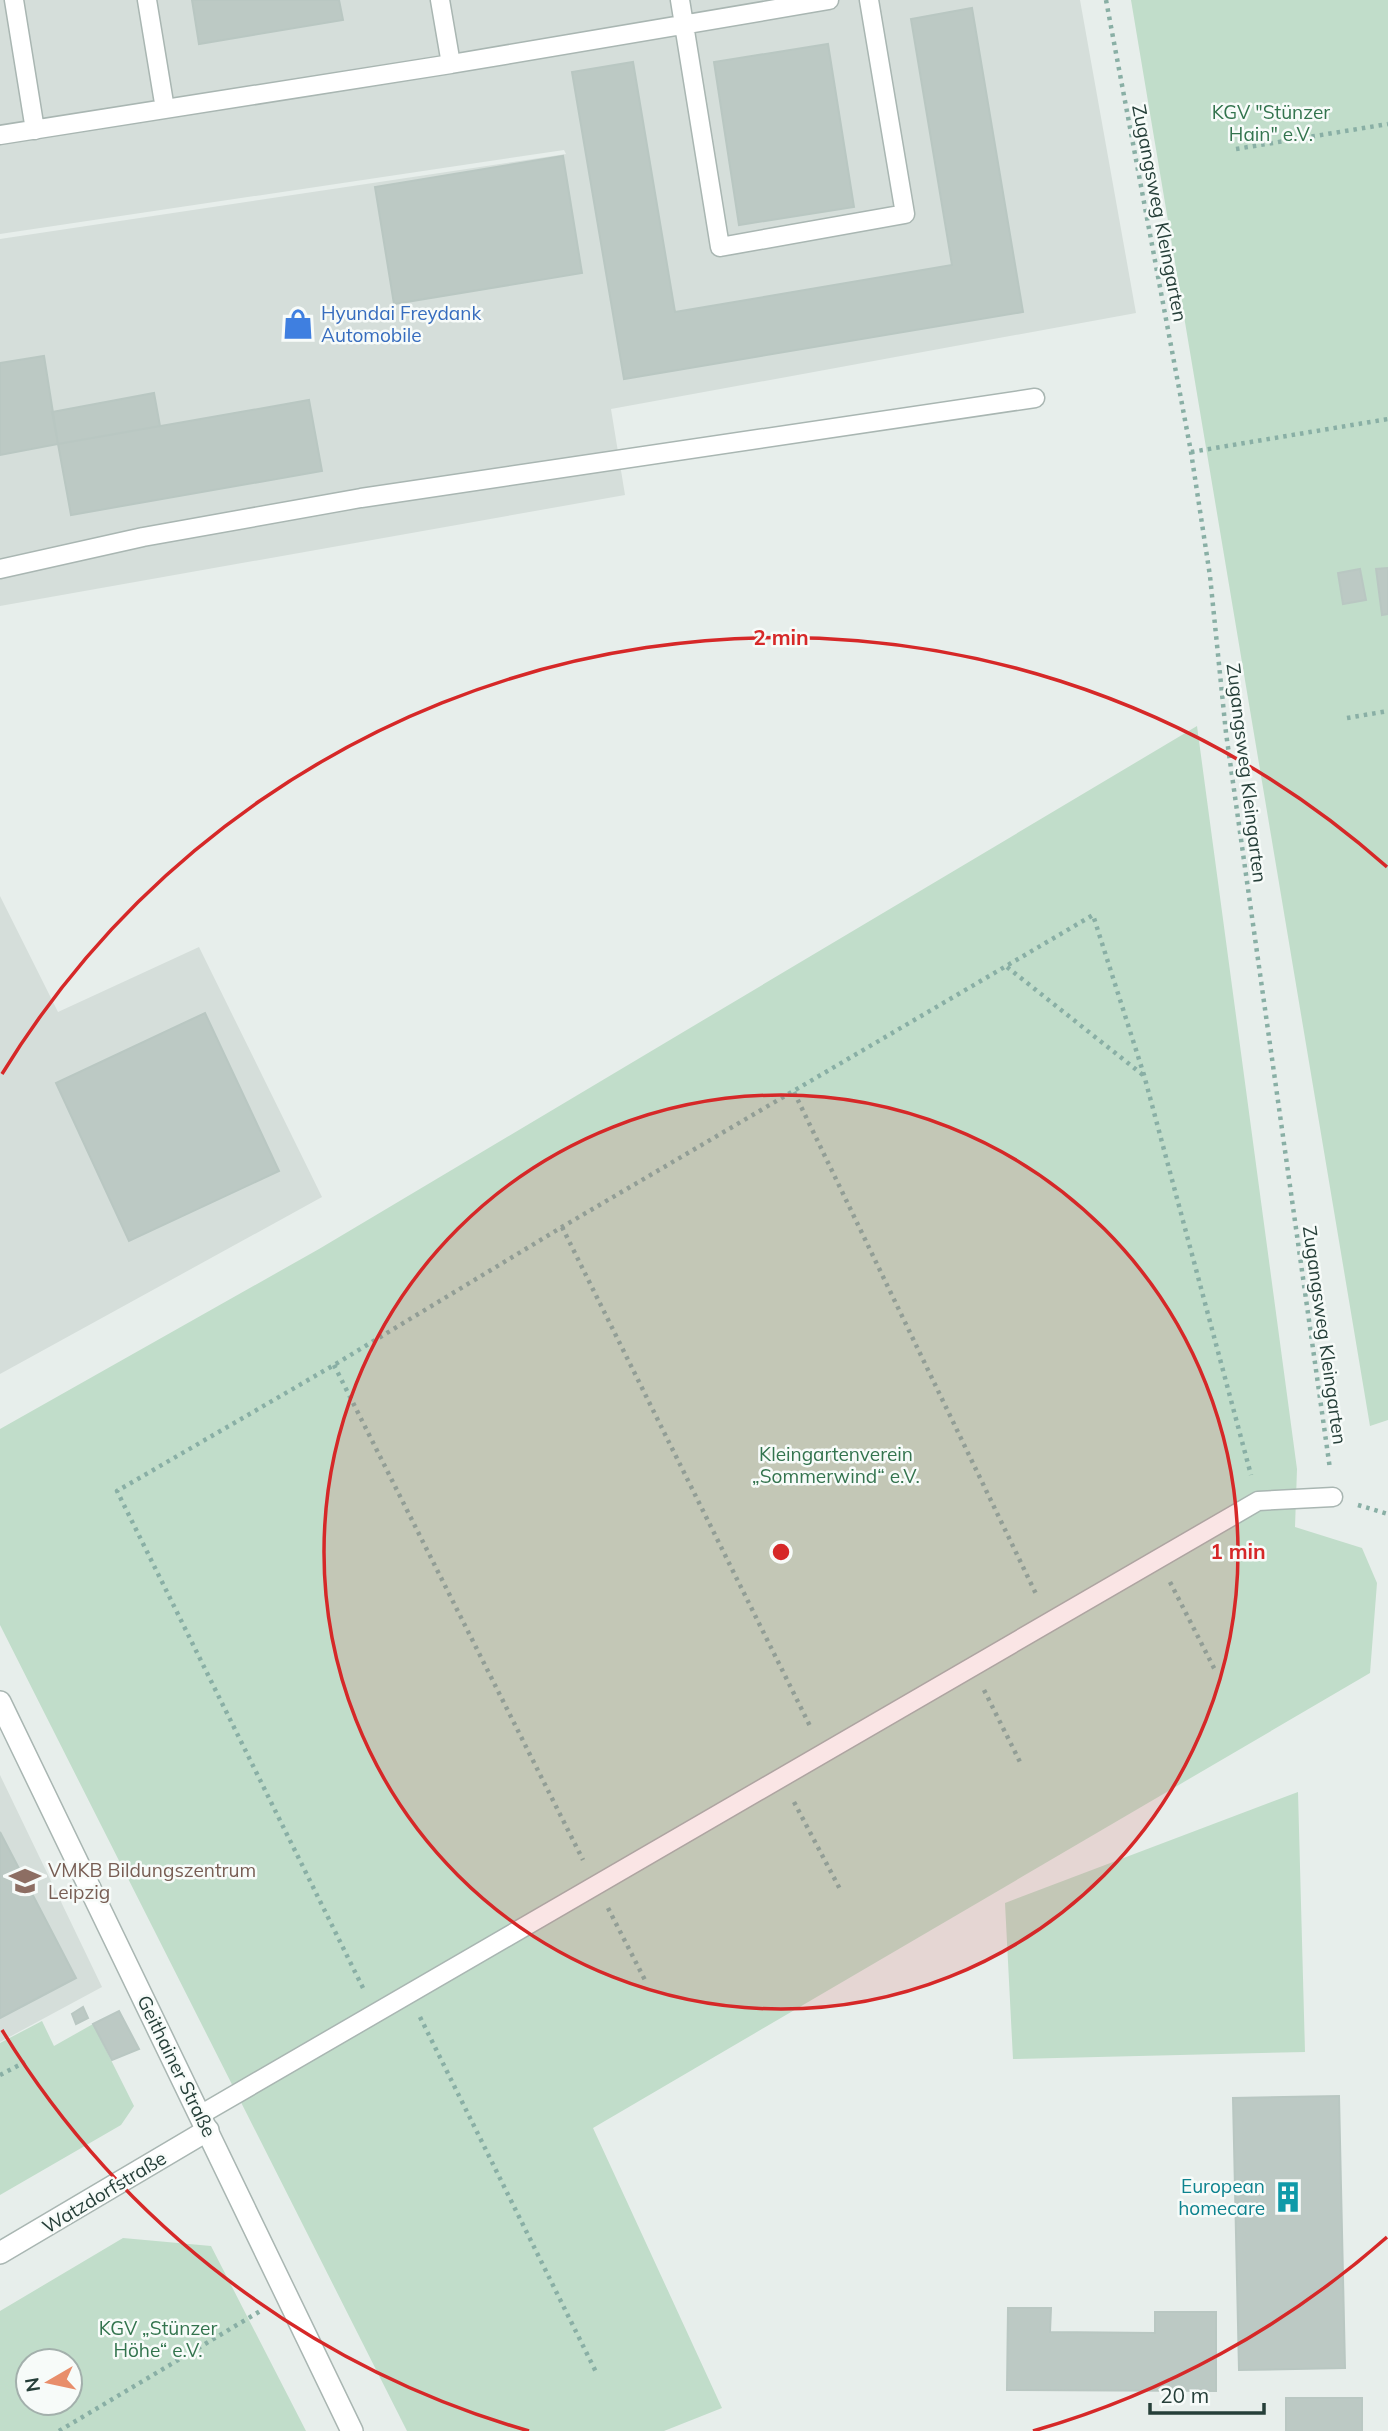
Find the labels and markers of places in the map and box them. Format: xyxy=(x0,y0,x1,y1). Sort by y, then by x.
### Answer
place label: Hyundai Freydank Automobile xyxy=(321,301,481,347)
shop icon: Hyundai Freydank Automobile xyxy=(281,307,315,341)
centre of rings xyxy=(769,1540,793,1564)
place label: VMKB Bildungszentrum Leipzig xyxy=(48,1858,256,1904)
school or university icon: VMKB Bildungszentrum Leipzig xyxy=(8,1864,42,1898)
place label: European homecare xyxy=(1178,2174,1265,2220)
building icon: European homecare xyxy=(1271,2180,1305,2214)

